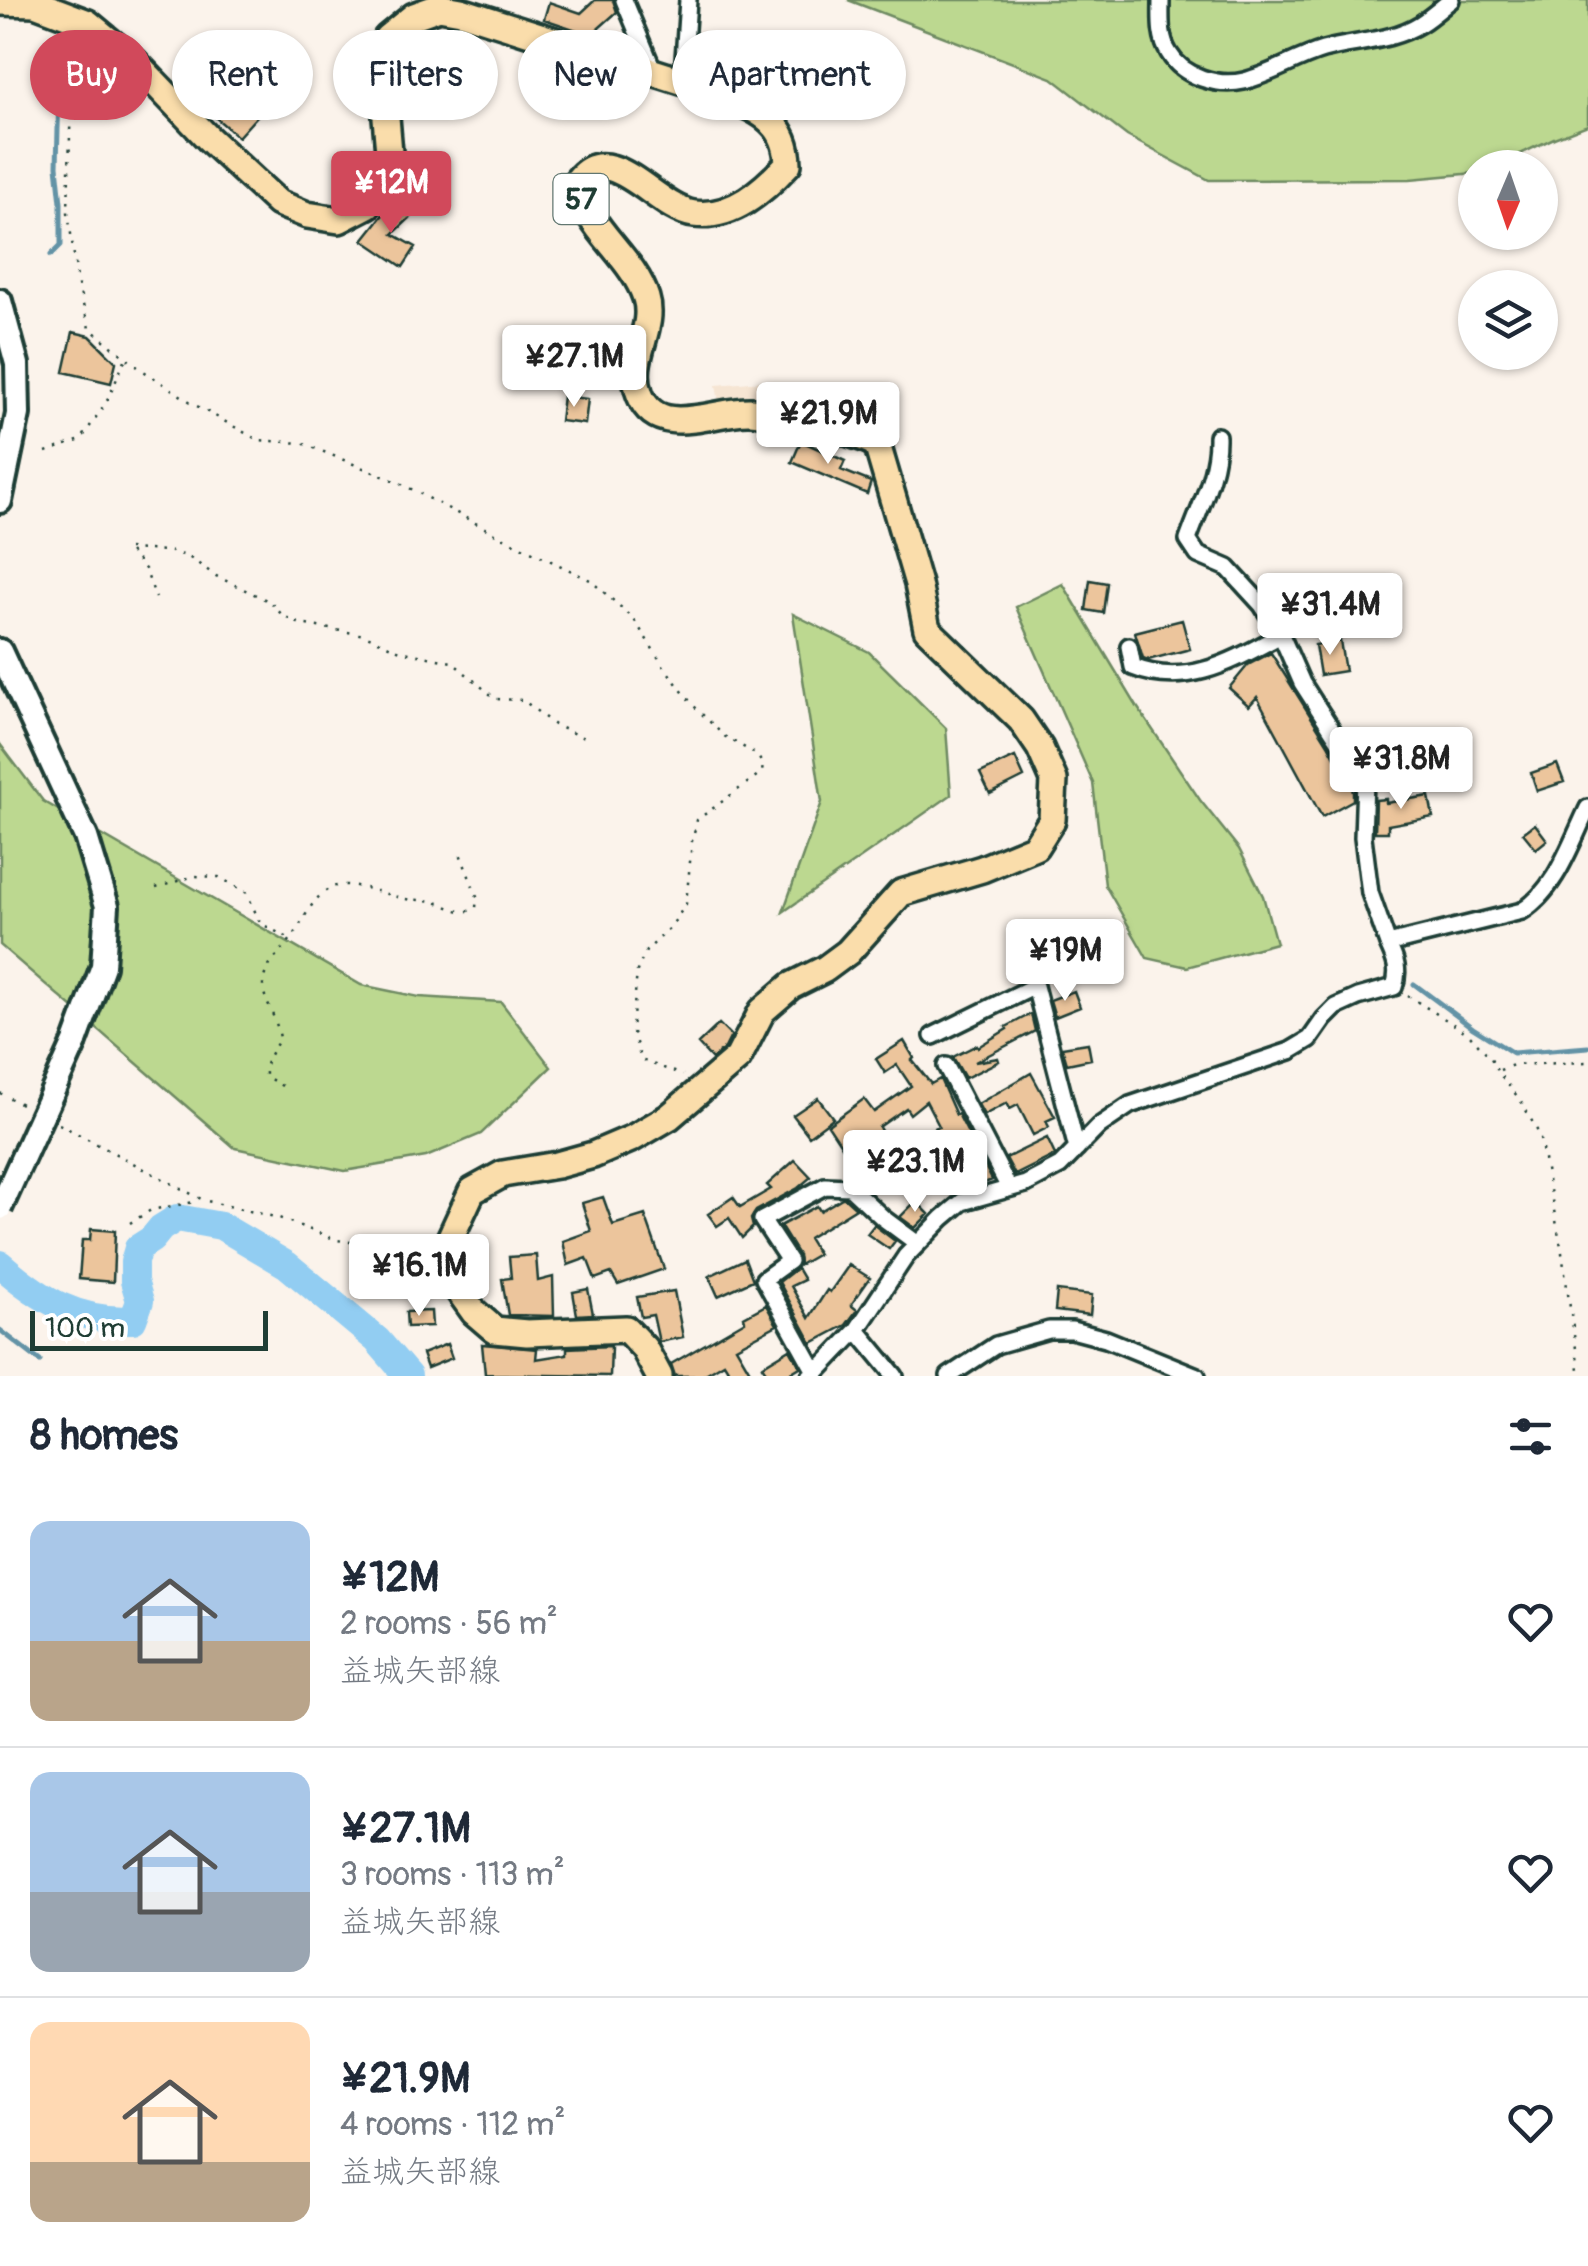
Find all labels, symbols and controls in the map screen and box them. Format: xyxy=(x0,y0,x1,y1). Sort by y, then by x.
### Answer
chip: Buy xyxy=(30,30,152,120)
chip: Rent xyxy=(172,30,313,120)
chip: Filters xyxy=(333,30,498,120)
chip: New xyxy=(518,30,652,120)
chip: Apartment xyxy=(672,30,906,120)
north arrow xyxy=(1458,150,1558,250)
map controls xyxy=(1458,150,1558,370)
pin: ¥12M xyxy=(332,151,450,236)
text: ¥12M xyxy=(353,163,429,203)
road number: 57 xyxy=(554,174,608,224)
button: layers xyxy=(1458,270,1558,370)
pin: ¥27.1M xyxy=(493,325,655,410)
text: ¥27.1M xyxy=(524,337,624,377)
pin: ¥21.9M xyxy=(747,382,909,467)
text: ¥21.9M xyxy=(778,394,878,434)
pin: ¥31.4M xyxy=(1249,573,1411,658)
text: ¥31.4M xyxy=(1279,585,1381,625)
pin: ¥31.8M xyxy=(1320,727,1482,812)
text: ¥31.8M xyxy=(1352,739,1450,779)
pin: ¥19M xyxy=(1006,919,1124,1004)
text: ¥19M xyxy=(1028,931,1102,971)
pin: ¥23.1M xyxy=(834,1130,996,1215)
text: ¥23.1M xyxy=(865,1142,965,1182)
pin: ¥16.1M xyxy=(338,1234,500,1319)
text: ¥16.1M xyxy=(371,1246,467,1286)
scale bar xyxy=(30,1306,268,1350)
text: 100 m xyxy=(45,1311,125,1346)
icon: filters xyxy=(1503,1409,1558,1464)
text: 8 homes xyxy=(30,1410,178,1462)
text: ¥12M xyxy=(340,1552,439,1604)
icon: home xyxy=(110,1561,230,1681)
icon: heart xyxy=(1503,1594,1558,1649)
text: 2 rooms · 56 m² xyxy=(340,1604,558,1644)
text: 益城矢部線 xyxy=(340,1651,500,1691)
text: ¥27.1M xyxy=(340,1803,471,1855)
icon: home xyxy=(110,1812,230,1932)
icon: heart xyxy=(1503,1845,1558,1900)
text: 3 rooms · 113 m² xyxy=(340,1855,565,1895)
text: 益城矢部線 xyxy=(340,1902,500,1942)
text: ¥21.9M xyxy=(340,2053,470,2105)
icon: home xyxy=(110,2062,230,2182)
icon: heart xyxy=(1503,2095,1558,2150)
text: 4 rooms · 112 m² xyxy=(340,2105,565,2145)
text: 益城矢部線 xyxy=(340,2152,500,2192)

